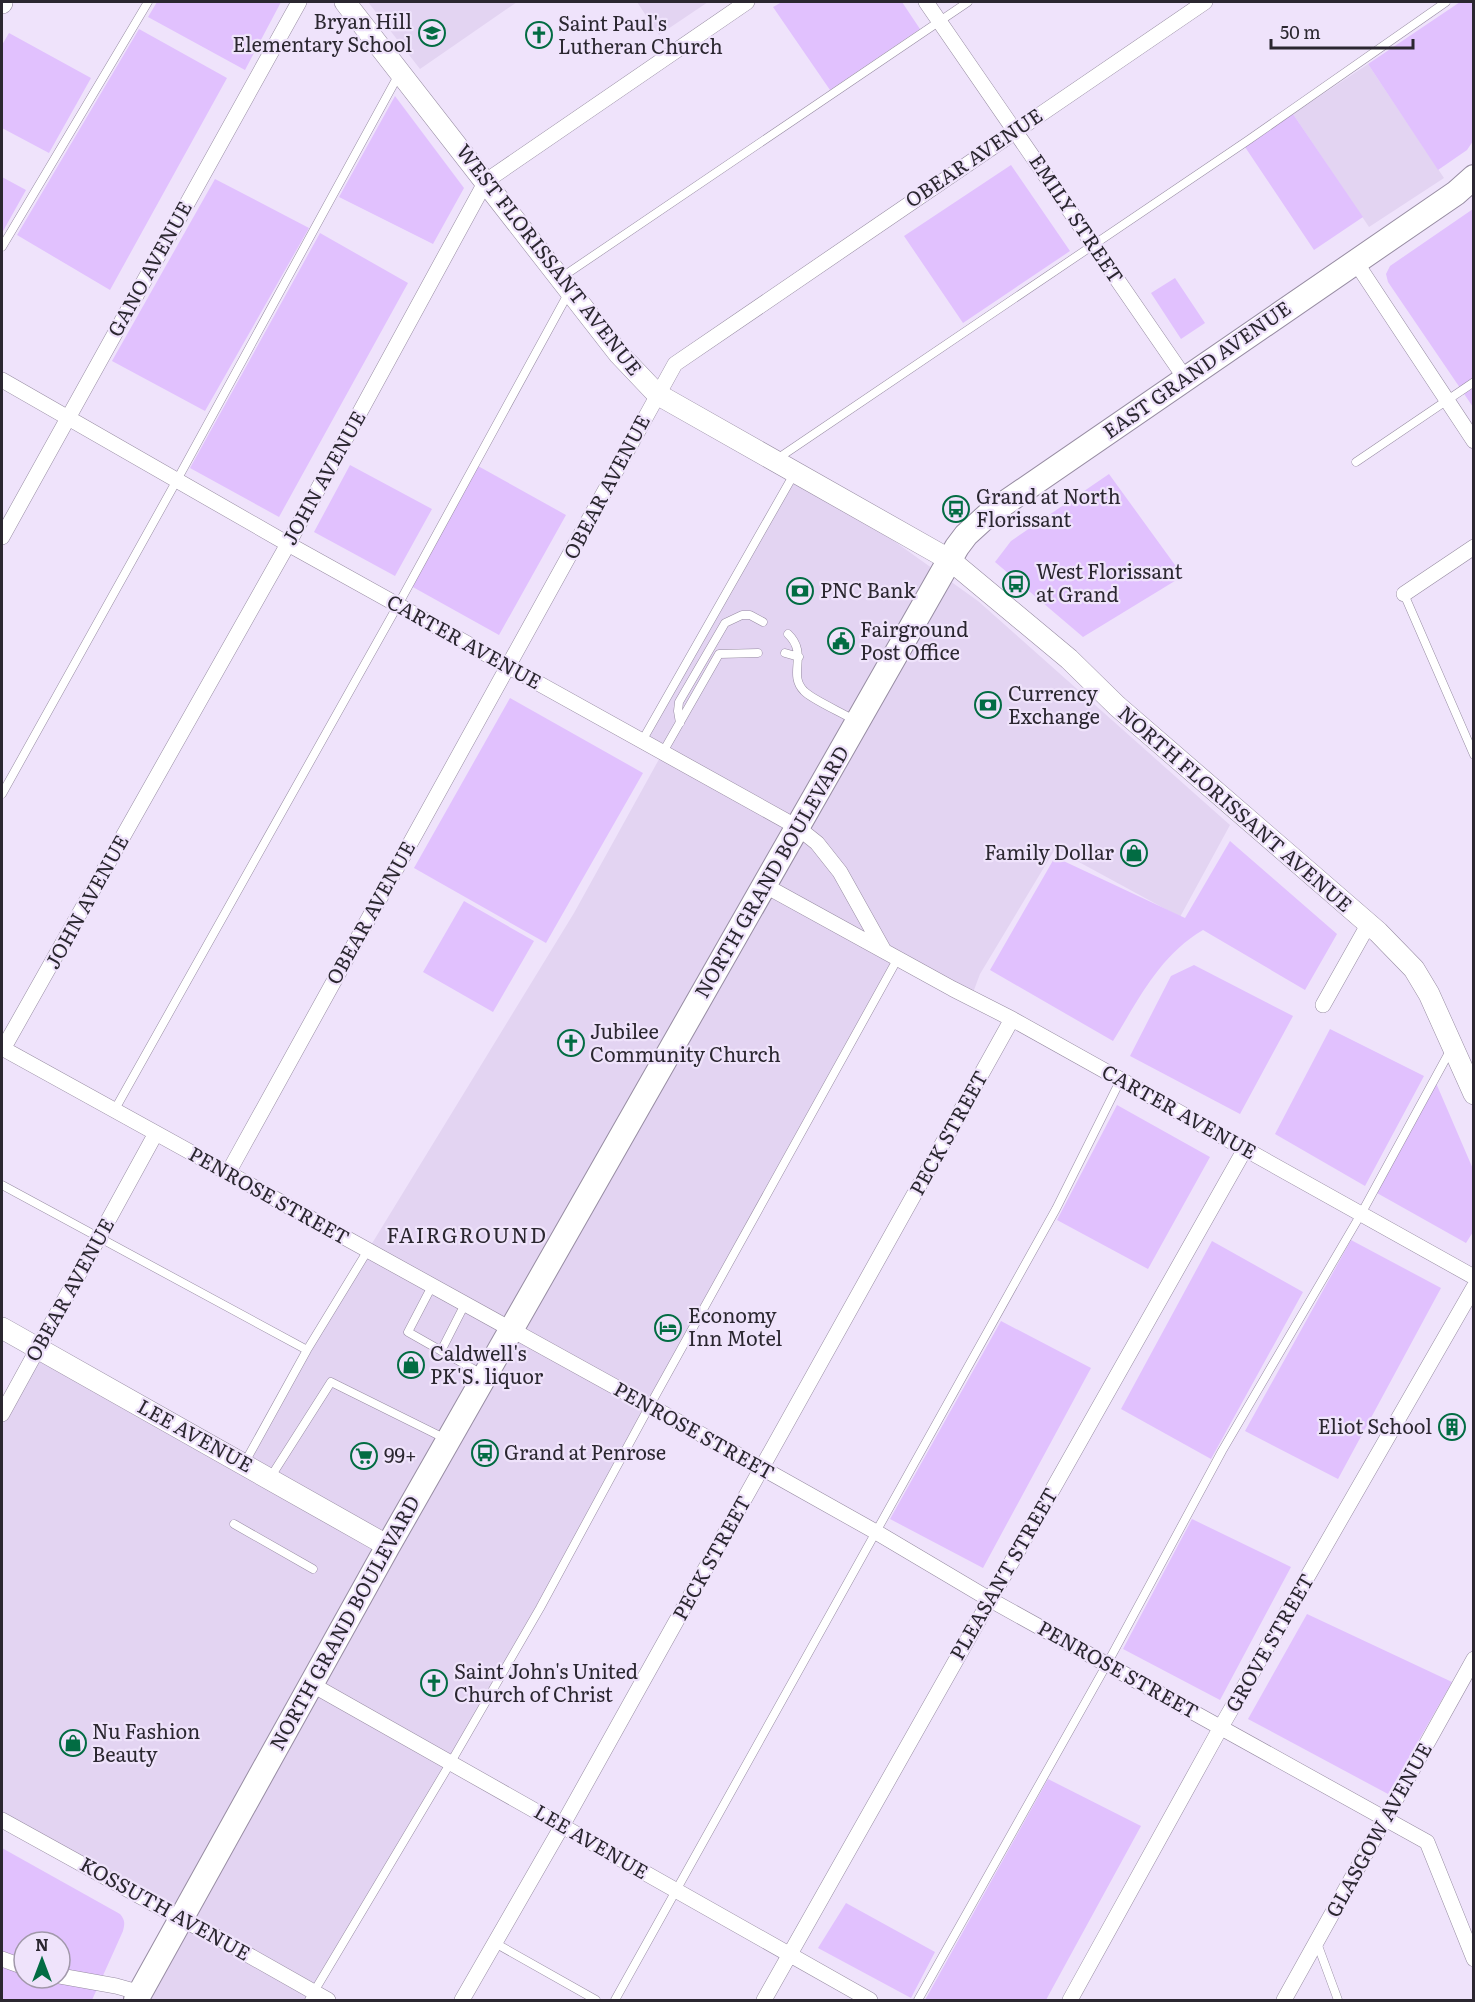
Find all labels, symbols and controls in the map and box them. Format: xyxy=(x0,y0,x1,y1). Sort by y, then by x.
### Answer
place label: Bryan Hill Elementary School xyxy=(232,5,412,58)
place label: Saint Paul's Lutheran Church xyxy=(558,7,723,60)
scale bar xyxy=(1271,12,1414,50)
school or university icon: Bryan Hill Elementary School xyxy=(417,18,447,48)
text: 50 m xyxy=(1280,18,1321,45)
church icon: Saint Paul's Lutheran Church xyxy=(524,20,554,50)
street label: OBEAR AVENUE xyxy=(898,99,1048,214)
street label: WEST FLORISSANT AVENUE xyxy=(450,137,651,381)
street label: EMILY STREET xyxy=(1023,147,1132,289)
street label: GANO AVENUE xyxy=(99,195,198,341)
street label: EAST GRAND AVENUE xyxy=(1096,292,1296,445)
street label: JOHN AVENUE xyxy=(273,404,372,550)
street label: OBEAR AVENUE xyxy=(554,408,656,564)
place label: Grand at North Florissant xyxy=(976,480,1121,533)
bus stop icon: Grand at North Florissant xyxy=(941,494,971,524)
place label: West Florissant at Grand xyxy=(1036,555,1182,608)
bus stop icon: West Florissant at Grand xyxy=(1001,569,1031,599)
place label: PNC Bank xyxy=(820,574,917,604)
bank icon: PNC Bank xyxy=(785,576,815,606)
street label: CARTER AVENUE xyxy=(382,585,548,695)
place label: Fairground Post Office xyxy=(860,613,968,666)
public building icon: Fairground Post Office xyxy=(826,626,856,656)
place label: Currency Exchange xyxy=(1008,677,1100,730)
bank icon: Currency Exchange xyxy=(973,690,1003,720)
street label: NORTH FLORISSANT AVENUE xyxy=(1112,697,1360,918)
street label: NORTH GRAND BOULEVARD xyxy=(686,739,855,1003)
street label: JOHN AVENUE xyxy=(36,828,135,974)
street label: OBEAR AVENUE xyxy=(317,835,421,989)
place label: Family Dollar xyxy=(984,836,1115,866)
shop icon: Family Dollar xyxy=(1119,838,1149,868)
place label: Jubilee Community Church xyxy=(590,1015,781,1068)
church icon: Jubilee Community Church xyxy=(556,1028,586,1058)
street label: CARTER AVENUE xyxy=(1097,1055,1263,1165)
street label: PECK STREET xyxy=(901,1064,994,1200)
street label: PENROSE STREET xyxy=(184,1138,356,1251)
street label: OBEAR AVENUE xyxy=(16,1212,120,1366)
district label: FAIRGROUND xyxy=(386,1218,548,1249)
place label: Economy Inn Motel xyxy=(688,1299,783,1352)
hotel icon: Economy Inn Motel xyxy=(653,1313,683,1343)
place label: Caldwell's PK'S. liquor xyxy=(430,1337,544,1390)
shop icon: Caldwell's PK'S. liquor xyxy=(396,1350,426,1380)
street label: PENROSE STREET xyxy=(609,1373,781,1486)
street label: LEE AVENUE xyxy=(133,1390,259,1478)
place label: Eliot School xyxy=(1318,1410,1432,1440)
building icon: Eliot School xyxy=(1437,1412,1467,1442)
place label: Grand at Penrose xyxy=(504,1436,666,1466)
bus stop icon: Grand at Penrose xyxy=(470,1438,500,1468)
place label: 99+ xyxy=(384,1439,417,1469)
supermarket icon: 99+ xyxy=(349,1441,379,1471)
street label: PLEASANT STREET xyxy=(941,1481,1064,1665)
street label: NORTH GRAND BOULEVARD xyxy=(261,1489,426,1755)
street label: PECK STREET xyxy=(664,1489,757,1625)
street label: GROVE STREET xyxy=(1216,1567,1320,1717)
street label: PENROSE STREET xyxy=(1033,1612,1205,1725)
place label: Saint John's United Church of Christ xyxy=(454,1655,638,1708)
church icon: Saint John's United Church of Christ xyxy=(419,1668,449,1698)
place label: Nu Fashion Beauty xyxy=(92,1715,200,1768)
shop icon: Nu Fashion Beauty xyxy=(58,1728,88,1758)
street label: GLASGOW AVENUE xyxy=(1317,1736,1438,1922)
street label: LEE AVENUE xyxy=(529,1795,655,1885)
street label: KOSSUTH AVENUE xyxy=(75,1848,257,1967)
north arrow xyxy=(12,1930,72,1990)
text: N xyxy=(35,1932,49,1956)

